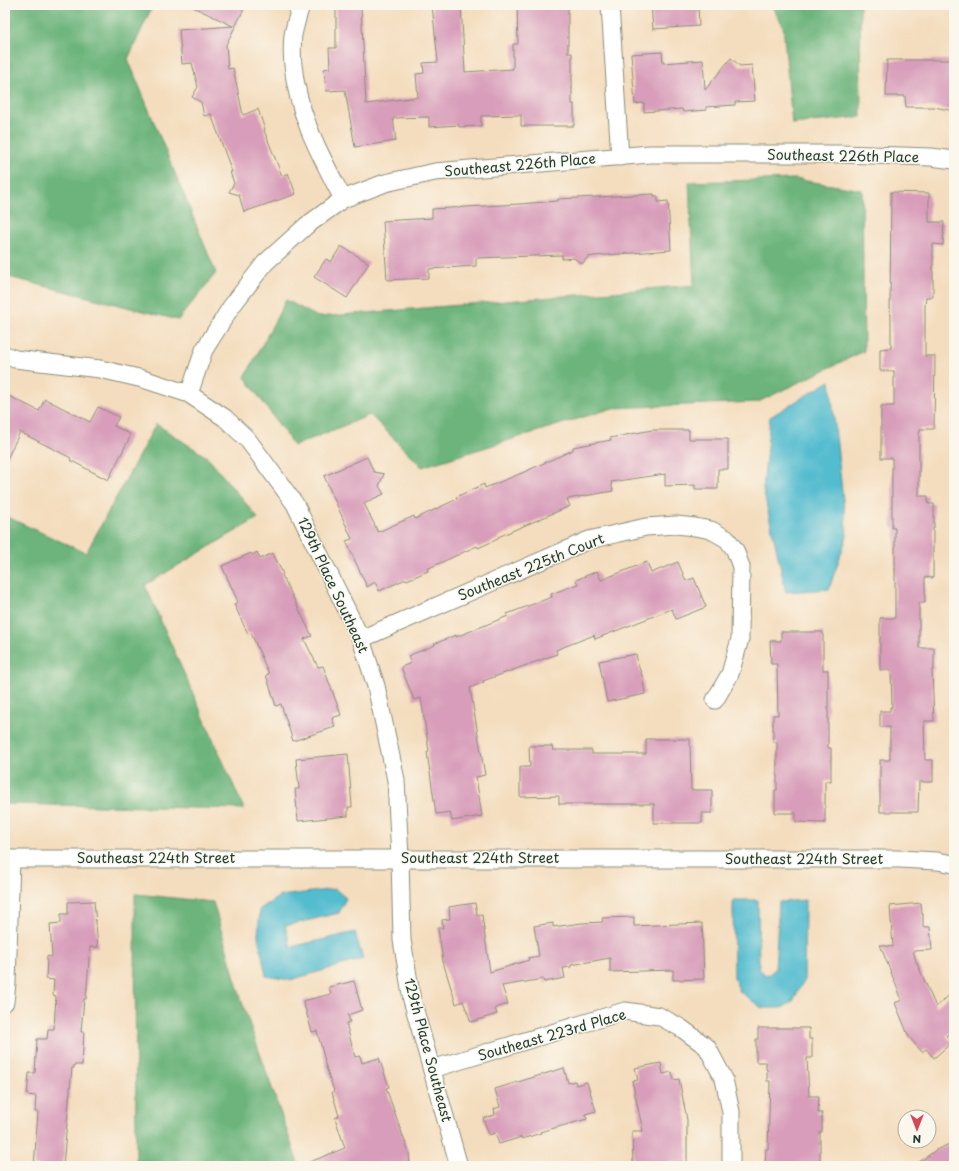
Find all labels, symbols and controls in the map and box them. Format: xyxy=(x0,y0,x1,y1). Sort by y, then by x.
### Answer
street label: Southeast 226th Place xyxy=(767,144,919,167)
street label: Southeast 226th Place xyxy=(443,147,596,182)
street label: 129th Place Southeast xyxy=(293,513,374,657)
street label: Southeast 225th Court xyxy=(454,527,607,606)
street label: Southeast 224th Street xyxy=(77,847,236,868)
street label: Southeast 224th Street xyxy=(401,847,560,868)
street label: Southeast 224th Street xyxy=(725,848,884,869)
street label: 129th Place Southeast xyxy=(399,976,458,1125)
street label: Southeast 223rd Place xyxy=(475,1003,629,1066)
north arrow xyxy=(897,1109,937,1149)
text: N xyxy=(912,1131,921,1148)

